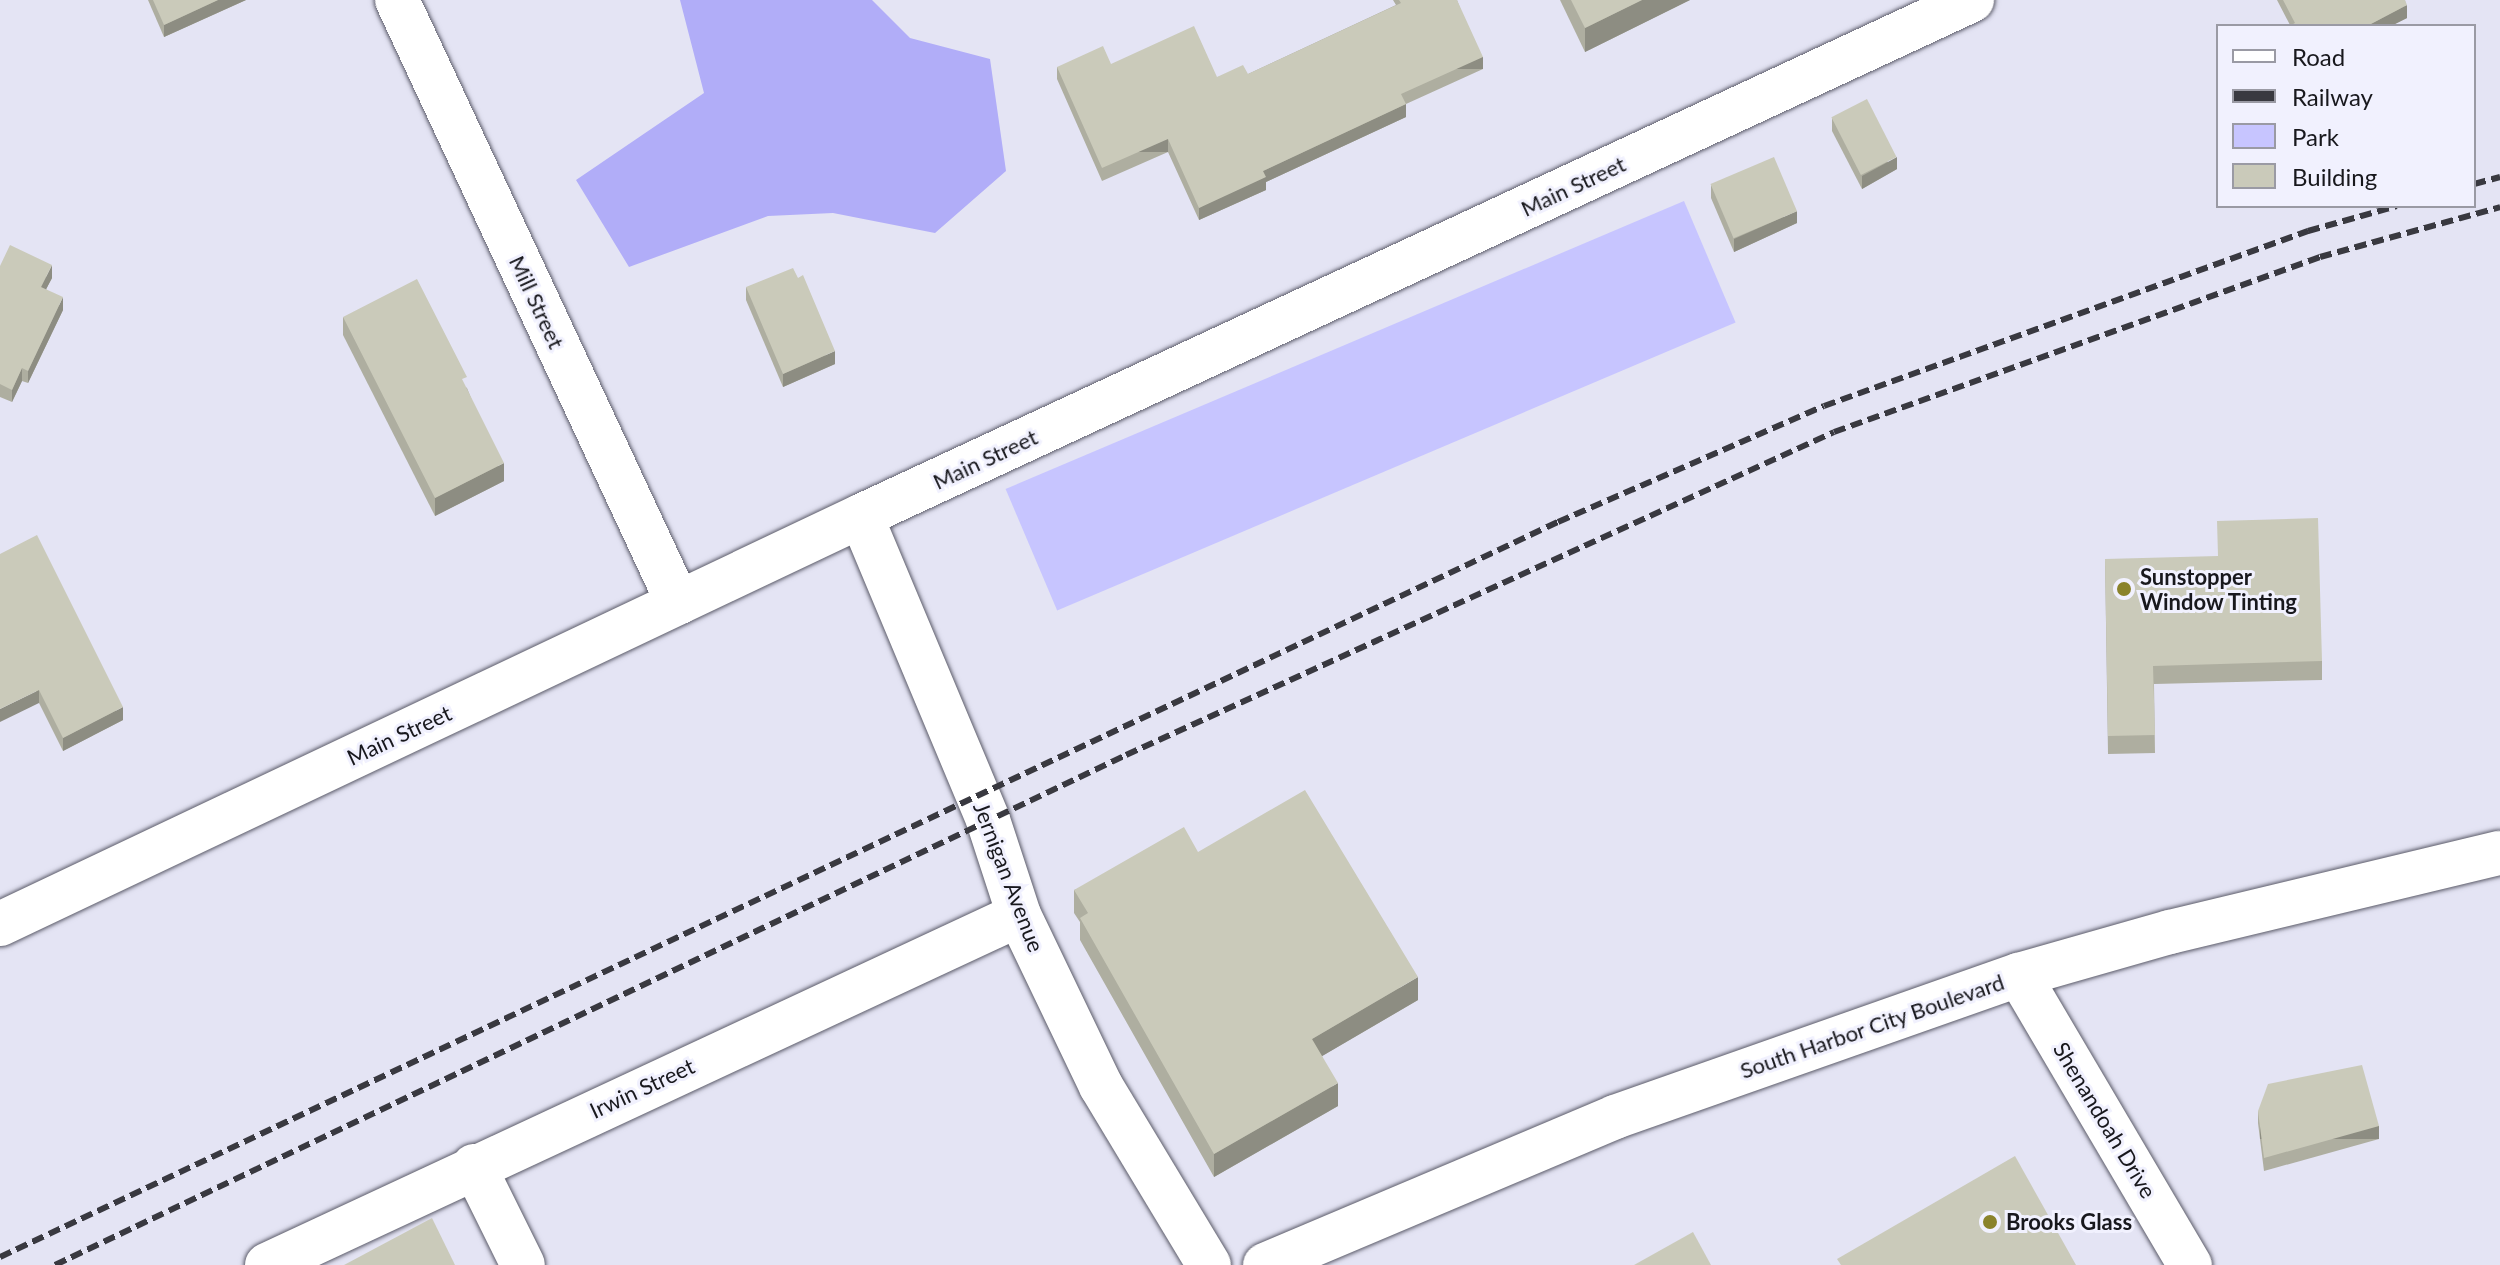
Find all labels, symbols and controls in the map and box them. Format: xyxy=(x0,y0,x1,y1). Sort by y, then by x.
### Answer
legend xyxy=(2216,24,2476,208)
text: Road xyxy=(2292,42,2345,71)
text: Railway xyxy=(2292,82,2373,111)
text: Park xyxy=(2292,122,2339,151)
street label: Main Street xyxy=(1517,150,1629,222)
text: Building xyxy=(2292,162,2377,191)
street label: Mill Street xyxy=(504,251,570,353)
street label: Main Street xyxy=(929,423,1041,495)
place label: Sunstopper Window Tinting xyxy=(2140,563,2298,614)
marker: Sunstopper Window Tinting xyxy=(2115,580,2133,598)
street label: Main Street xyxy=(343,699,455,771)
street label: Jernigan Avenue xyxy=(968,798,1050,956)
street label: South Harbor City Boulevard xyxy=(1736,968,2008,1084)
street label: Shenandoah Drive xyxy=(2048,1037,2162,1203)
street label: Irwin Street xyxy=(585,1052,699,1124)
place label: Brooks Glass xyxy=(2006,1209,2132,1235)
marker: Brooks Glass xyxy=(1981,1213,1999,1231)

